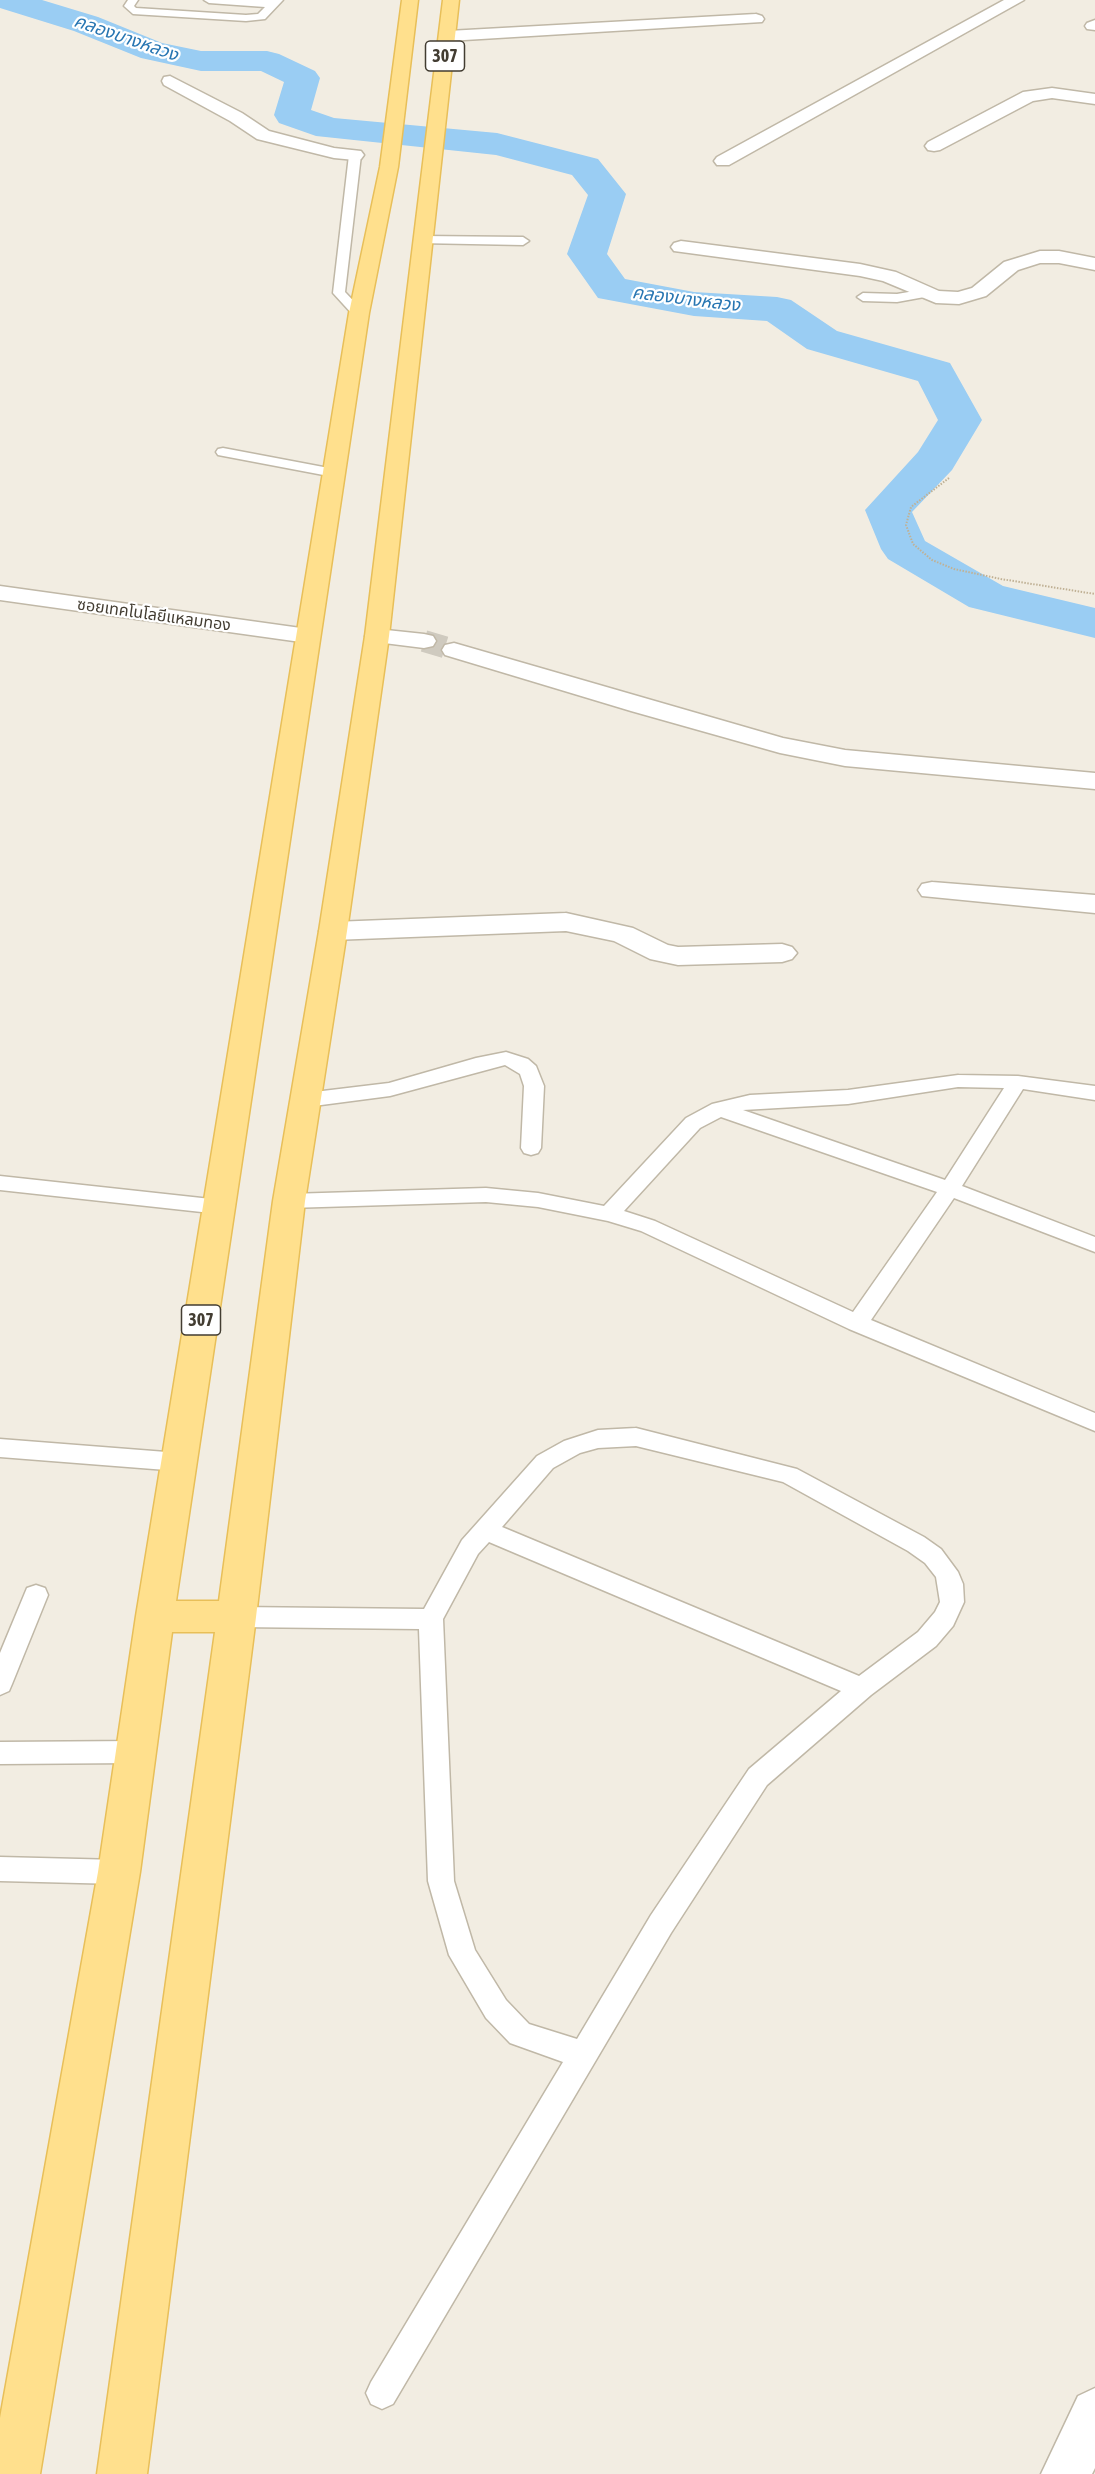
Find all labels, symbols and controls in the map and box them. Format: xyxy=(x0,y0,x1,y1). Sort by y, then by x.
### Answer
water label: คลองบางหลวง xyxy=(71,10,181,66)
road number: 307 xyxy=(426,41,464,71)
water label: คลองบางหลวง xyxy=(631,282,741,316)
street label: ซอยเทคโนโลยีแหลมทอง xyxy=(76,595,232,635)
road number: 307 xyxy=(182,1305,220,1335)

